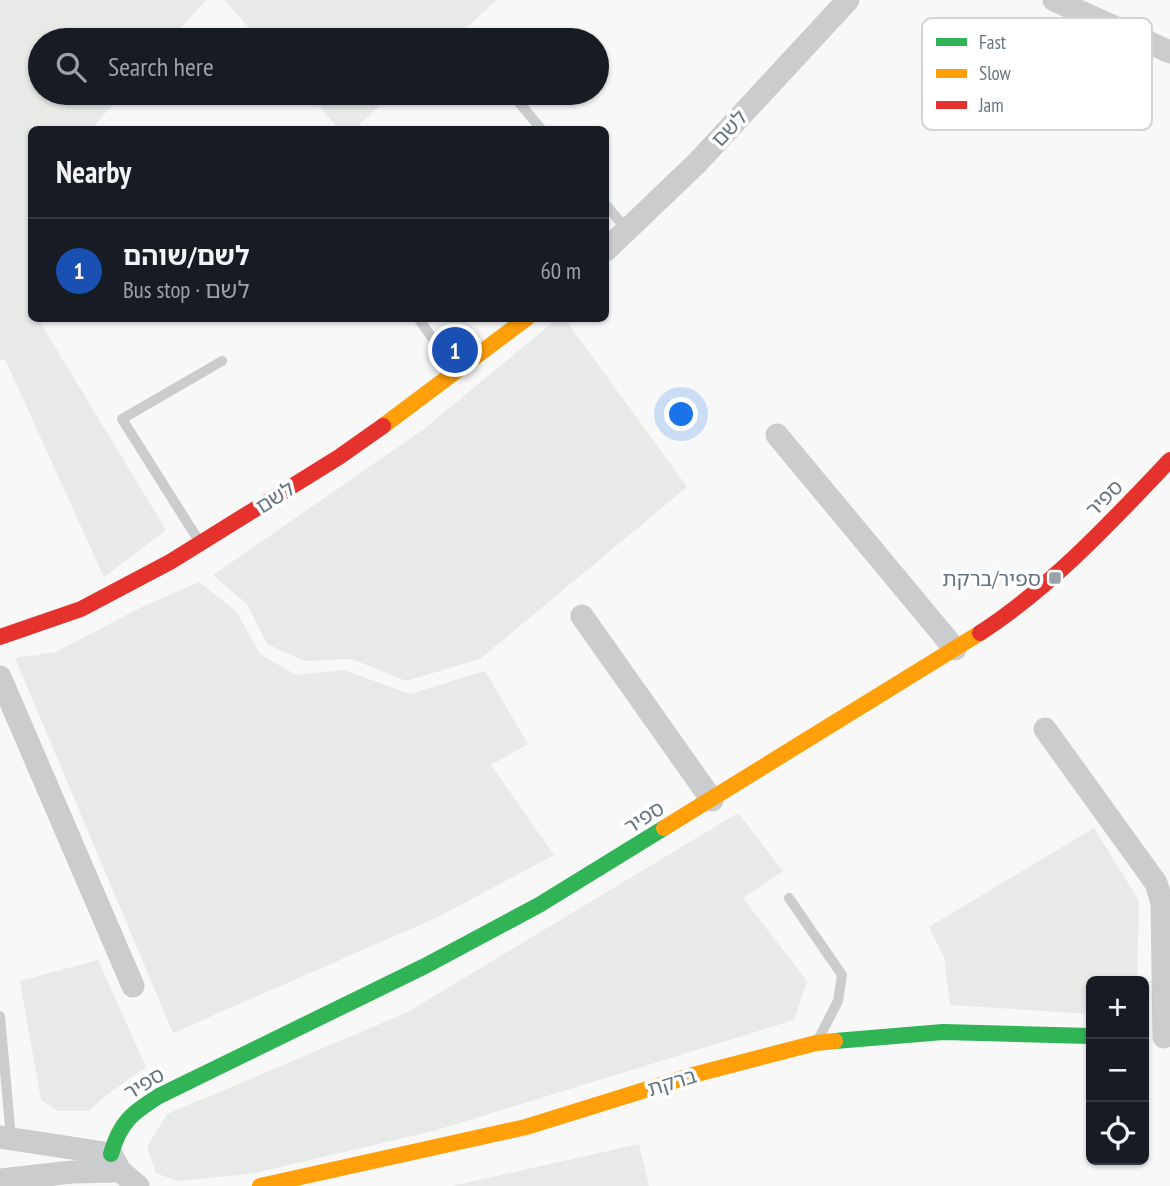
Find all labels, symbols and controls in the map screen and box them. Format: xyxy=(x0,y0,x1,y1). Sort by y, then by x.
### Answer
legend xyxy=(922,18,1152,130)
search box xyxy=(28,28,609,105)
text: Fast xyxy=(979,30,1007,54)
icon: search xyxy=(52,48,90,86)
text: Search here xyxy=(108,50,214,83)
text: Slow xyxy=(979,61,1012,85)
text: Jam xyxy=(978,93,1004,117)
street label: לשם xyxy=(705,104,753,152)
text: Nearby xyxy=(56,152,131,191)
text: לשם/שוהם xyxy=(123,239,250,272)
text: 1 xyxy=(74,256,85,285)
text: 60 m xyxy=(540,256,581,285)
text: Bus stop · לשם xyxy=(123,275,250,304)
pin: 1 xyxy=(432,324,478,376)
your location xyxy=(664,397,698,431)
street label: ספיר xyxy=(1079,473,1129,523)
street label: לשם xyxy=(251,475,300,519)
place label: ספיר/ברקת xyxy=(942,565,1041,592)
marker: ספיר/ברקת xyxy=(1047,570,1063,586)
street label: ספיר xyxy=(619,794,669,840)
map controls xyxy=(1086,976,1149,1165)
button: + xyxy=(1086,976,1149,1039)
button: − xyxy=(1086,1039,1149,1102)
street label: ספיר xyxy=(119,1060,169,1106)
street label: ברקת xyxy=(644,1062,700,1102)
button: locate xyxy=(1086,1102,1149,1165)

